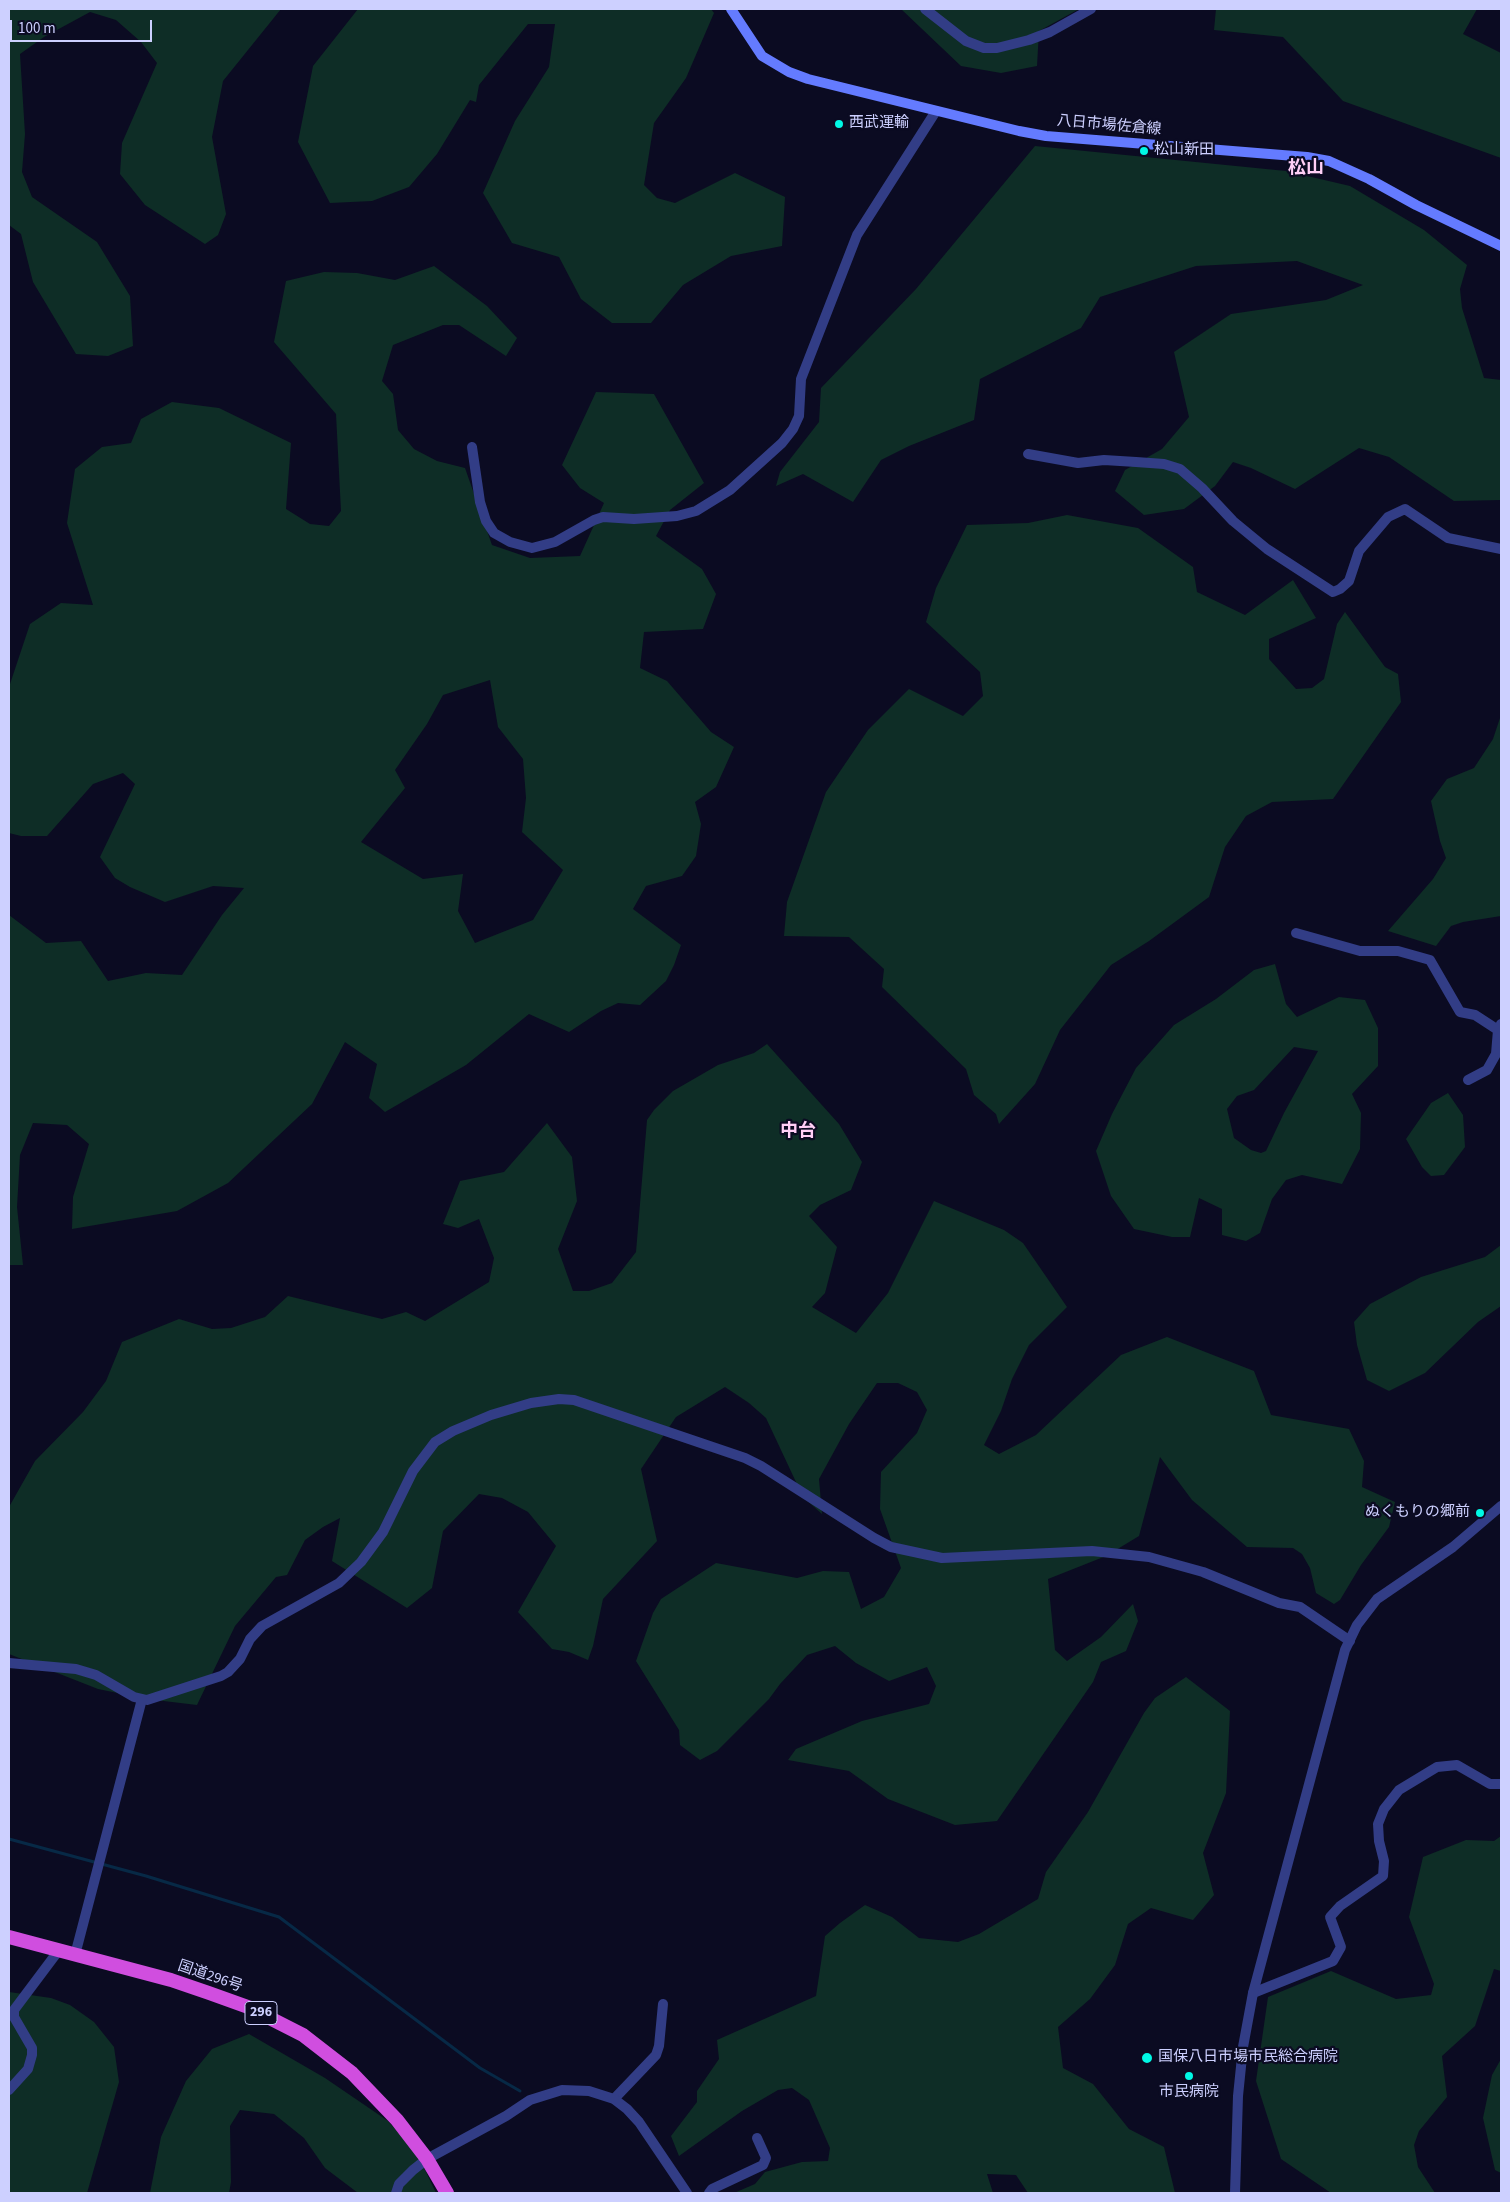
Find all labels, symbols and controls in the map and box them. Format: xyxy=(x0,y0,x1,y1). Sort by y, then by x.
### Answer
scale bar xyxy=(12,10,155,42)
text: 100 m xyxy=(18,18,56,39)
street label: 八日市場佐倉線 xyxy=(1056,112,1162,140)
place label: 西武運輸 xyxy=(849,115,909,133)
marker: 西武運輸 xyxy=(833,118,845,130)
place label: 松山新田 xyxy=(1154,142,1214,160)
marker: 松山新田 xyxy=(1138,145,1150,157)
district label: 松山 xyxy=(1288,158,1324,180)
district label: 中台 xyxy=(780,1121,816,1143)
place label: ぬくもりの郷前 xyxy=(1365,1504,1470,1522)
marker: ぬくもりの郷前 xyxy=(1474,1507,1486,1519)
street label: 国道296号 xyxy=(175,1958,245,1996)
road number: 296 xyxy=(245,2002,277,2025)
place label: 国保八日市場市民総合病院 xyxy=(1158,2049,1338,2067)
marker: 国保八日市場市民総合病院 xyxy=(1140,2051,1154,2065)
marker: 市民病院 xyxy=(1183,2070,1195,2082)
place label: 市民病院 xyxy=(1159,2084,1219,2102)

